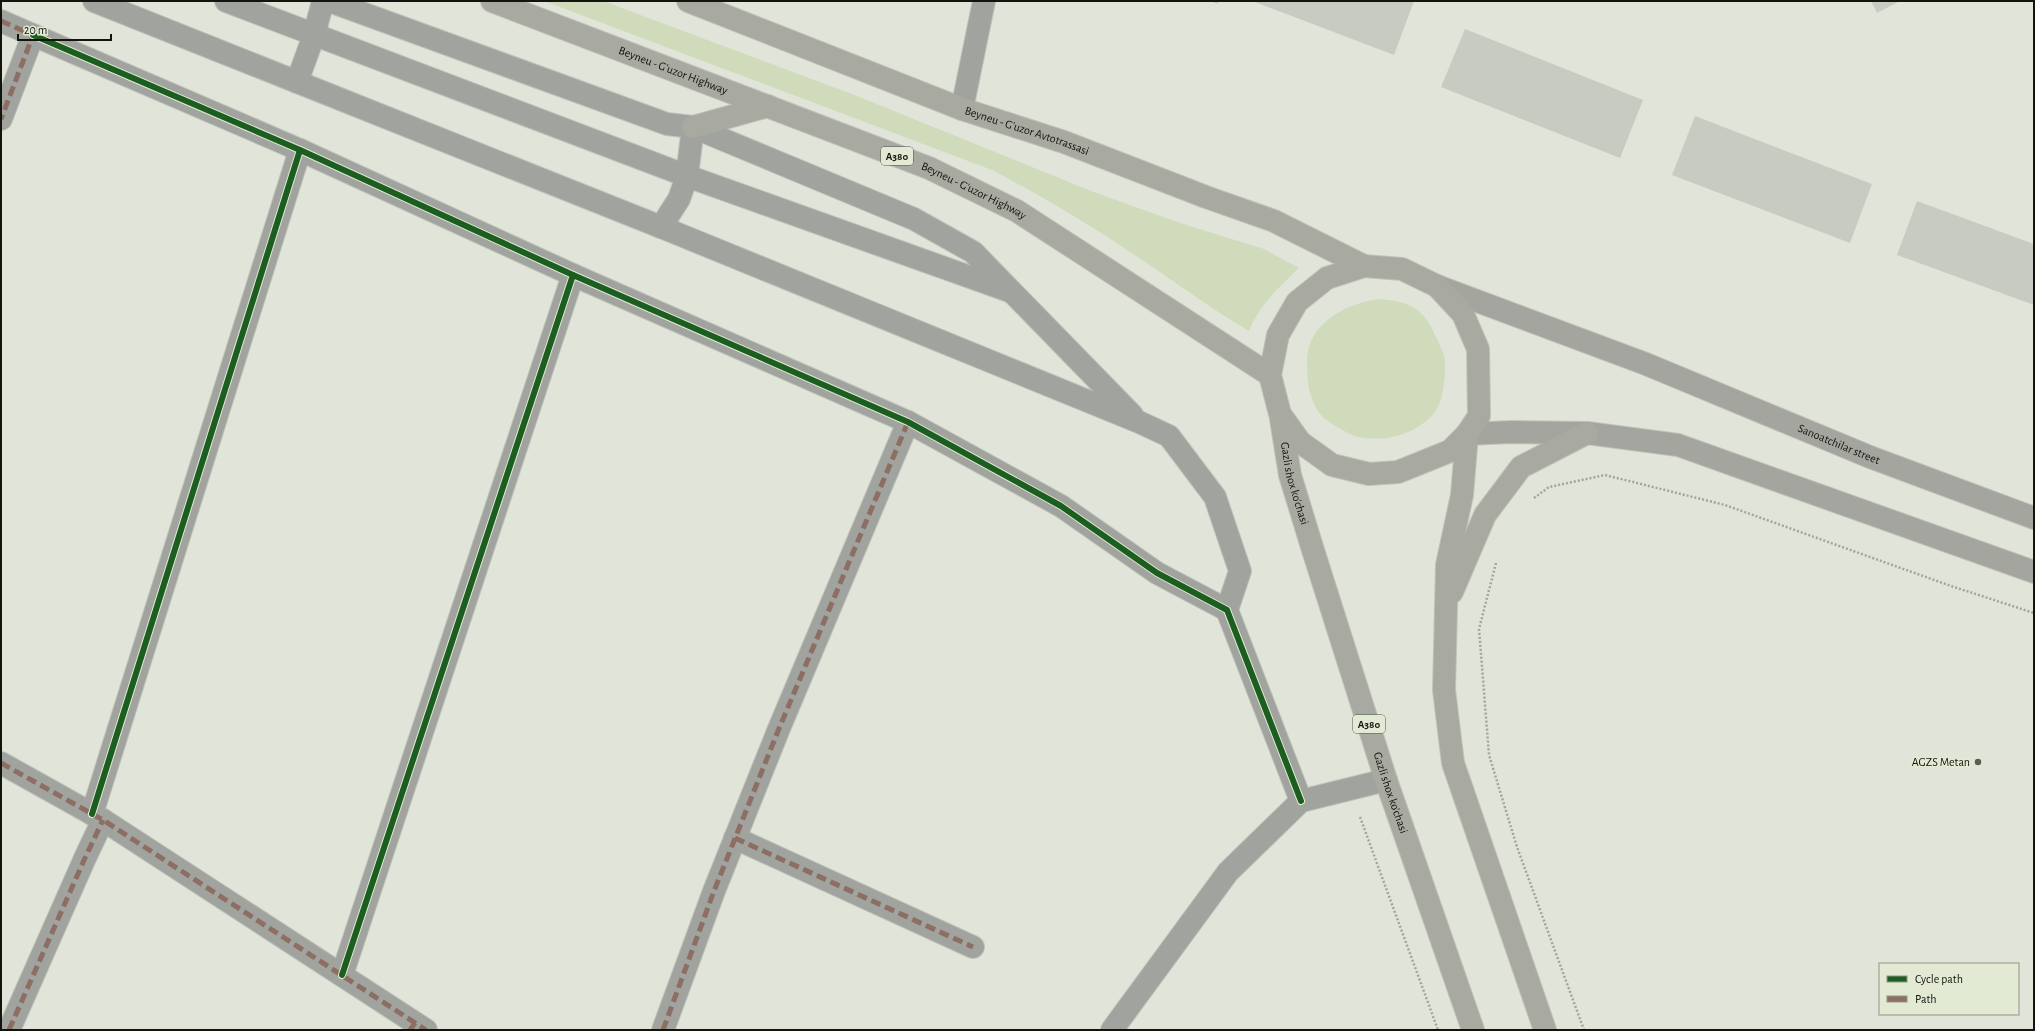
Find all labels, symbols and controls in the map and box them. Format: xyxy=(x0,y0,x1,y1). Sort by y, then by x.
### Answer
scale bar xyxy=(18,16,111,42)
text: 20 m xyxy=(24,24,47,36)
street label: Beyneu - G'uzor Highway xyxy=(617,44,729,97)
street label: Beyneu - G'uzor Avtotrassasi xyxy=(963,104,1091,157)
road number: A380 xyxy=(881,147,913,165)
street label: Beyneu - G'uzor Highway xyxy=(920,160,1029,222)
street label: Sanoatchilar street xyxy=(1796,422,1882,466)
street label: Gazli shox ko'chasi xyxy=(1279,441,1311,526)
road number: A380 xyxy=(1353,715,1385,733)
street label: Gazli shox ko'chasi xyxy=(1372,751,1410,835)
place label: AGZS Metan xyxy=(1912,756,1970,768)
marker: AGZS Metan xyxy=(1973,757,1983,767)
legend xyxy=(1879,963,2019,1015)
text: Cycle path xyxy=(1915,973,1963,986)
text: Path xyxy=(1915,993,1937,1005)

